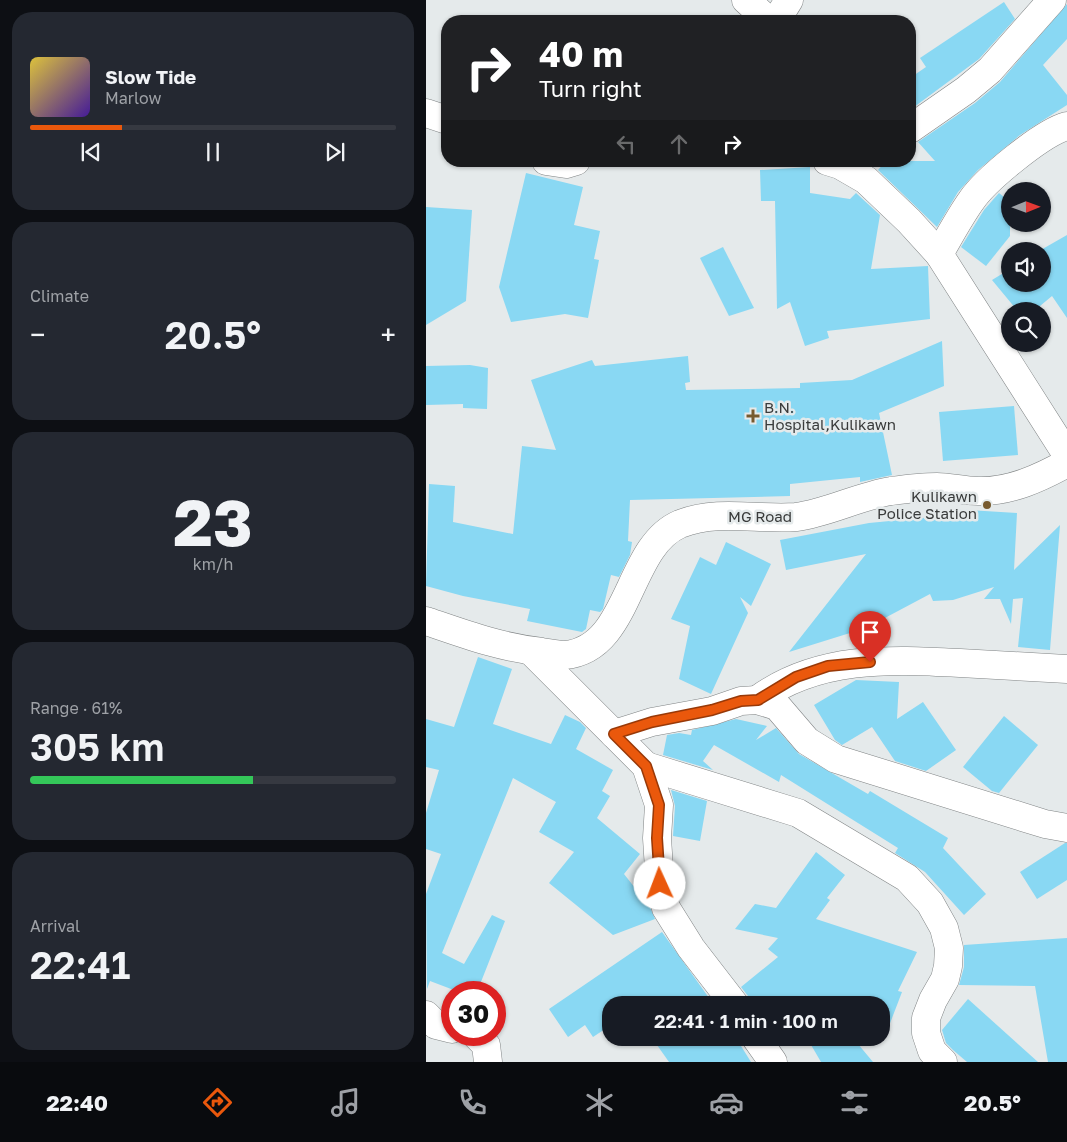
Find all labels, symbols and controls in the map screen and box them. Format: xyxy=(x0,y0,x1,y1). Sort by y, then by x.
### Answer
text: 40 m xyxy=(539,33,623,75)
icon: right xyxy=(456,35,521,100)
text: Slow Tide xyxy=(105,65,196,88)
text: Turn right xyxy=(539,75,642,102)
text: Marlow xyxy=(105,88,161,108)
icon: left xyxy=(612,130,640,158)
icon: ahead xyxy=(665,130,693,158)
icon: right xyxy=(718,130,746,158)
icon: previous xyxy=(77,138,105,166)
icon: pause xyxy=(199,138,227,166)
icon: next xyxy=(321,138,349,166)
north arrow xyxy=(1001,182,1051,232)
map controls xyxy=(1001,182,1051,352)
button: sound xyxy=(1001,242,1051,292)
text: Climate xyxy=(30,286,89,306)
button: search xyxy=(1001,302,1051,352)
text: 20.5° xyxy=(165,312,261,357)
text: − xyxy=(30,318,45,351)
text: + xyxy=(381,318,396,351)
place label: B.N. Hospital,Kulikawn xyxy=(764,398,896,433)
marker: B.N. Hospital,Kulikawn xyxy=(746,409,760,423)
text: 23 xyxy=(173,482,253,560)
place label: Kulikawn Police Station xyxy=(877,487,977,522)
marker: Kulikawn Police Station xyxy=(981,499,993,511)
street label: MG Road xyxy=(728,507,792,525)
text: km/h xyxy=(193,554,233,574)
pin xyxy=(849,611,891,662)
icon: arrive xyxy=(856,618,884,646)
text: Range · 61% xyxy=(30,698,122,718)
text: 305 km xyxy=(30,724,165,769)
position arrow xyxy=(633,857,685,909)
text: Arrival xyxy=(30,916,80,936)
text: 22:41 xyxy=(30,942,130,987)
speed limit sign: 30 xyxy=(441,981,506,1046)
text: 22:41 · 1 min · 100 m xyxy=(654,1009,838,1032)
icon: directions xyxy=(200,1085,235,1120)
icon: music xyxy=(328,1085,363,1120)
icon: phone xyxy=(455,1085,490,1120)
icon: climate xyxy=(582,1085,617,1120)
icon: car xyxy=(709,1085,744,1120)
icon: filters xyxy=(837,1085,872,1120)
text: 22:40 xyxy=(46,1089,108,1116)
text: 20.5° xyxy=(964,1089,1021,1116)

